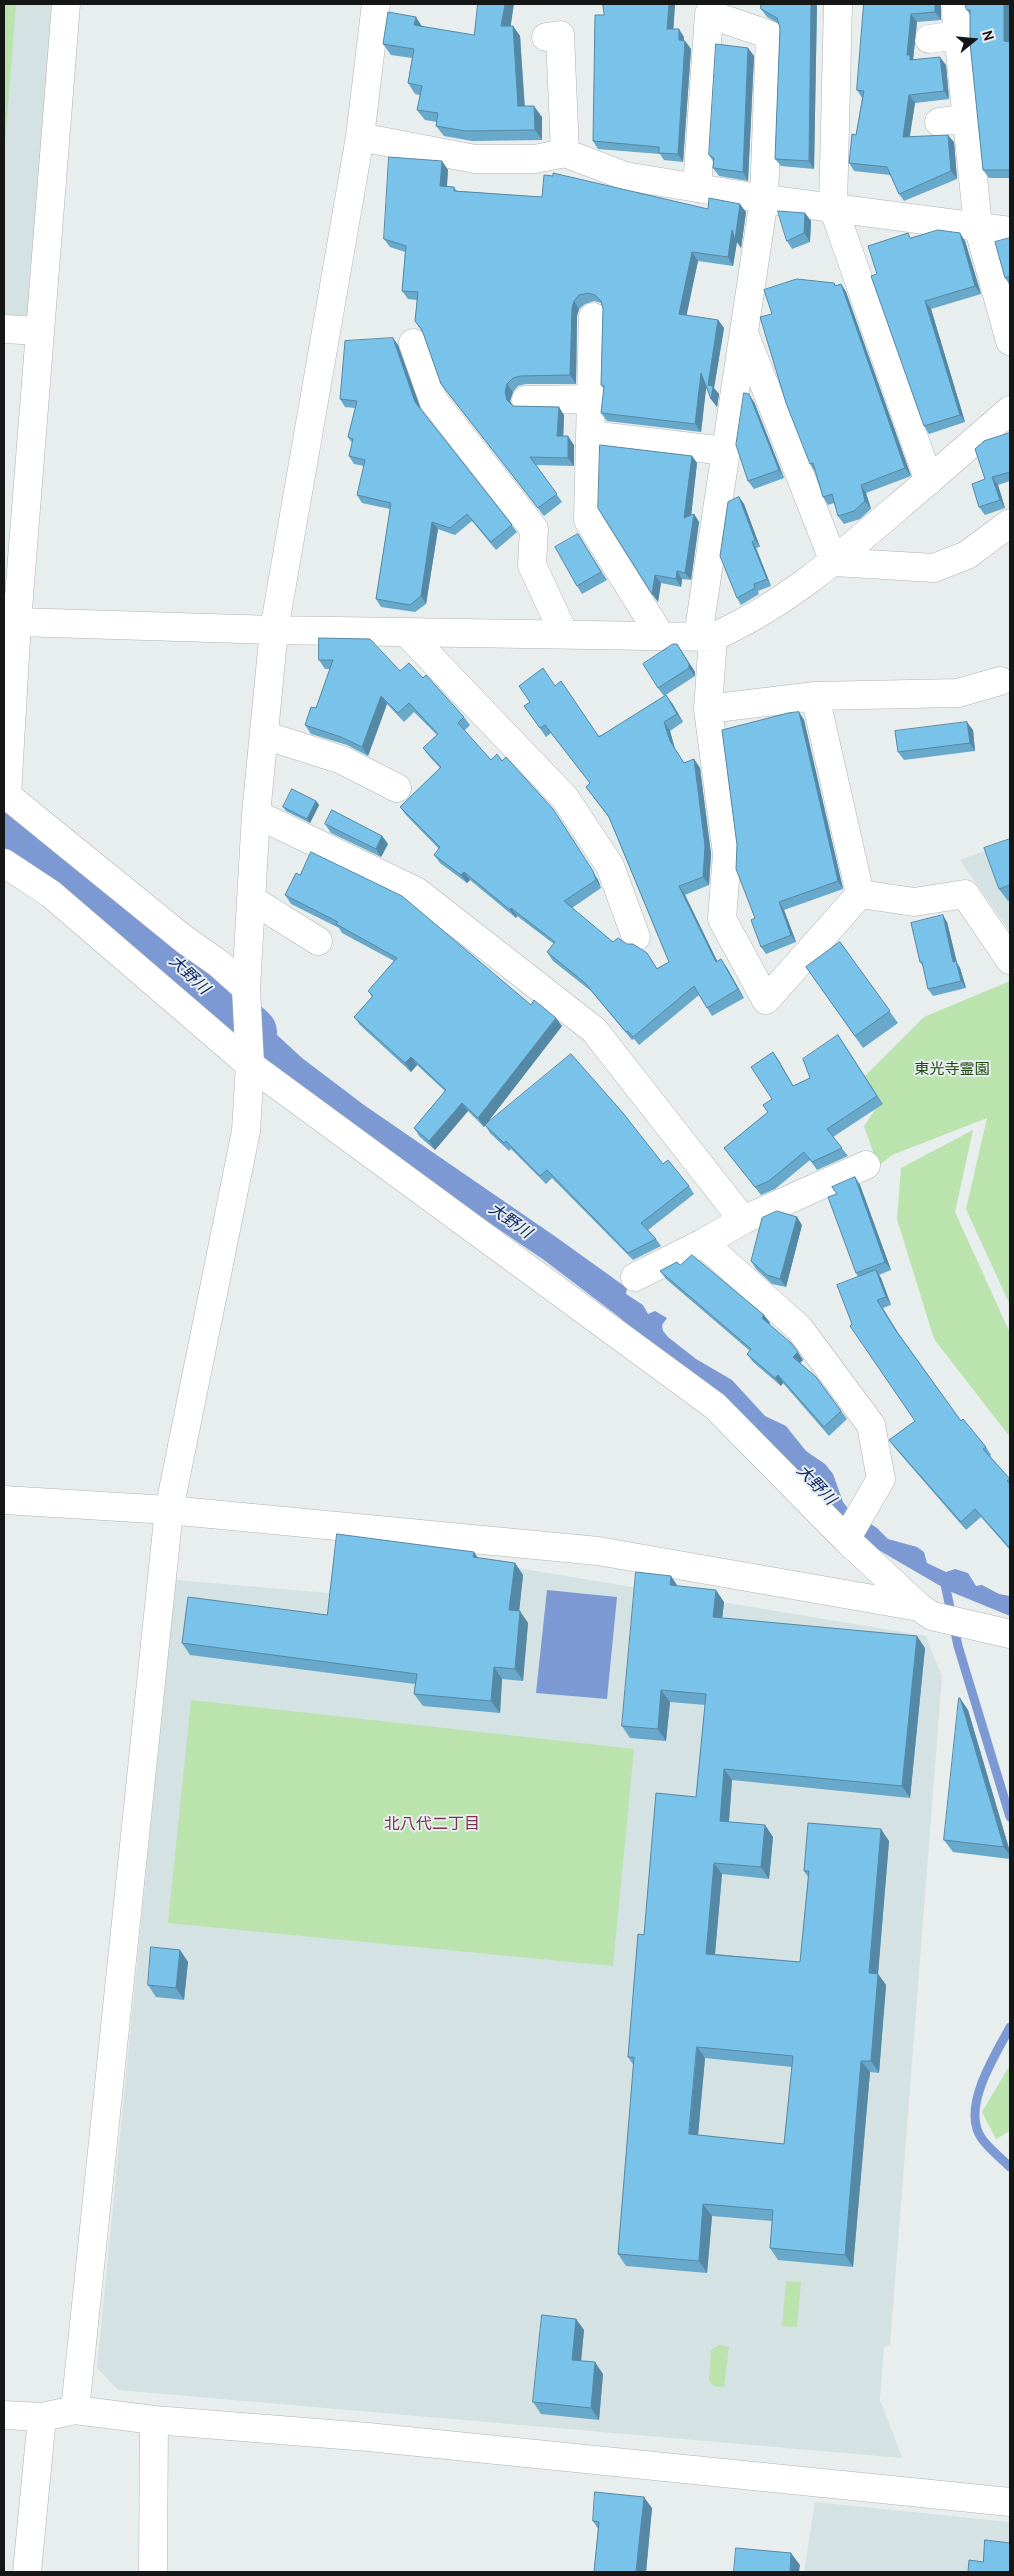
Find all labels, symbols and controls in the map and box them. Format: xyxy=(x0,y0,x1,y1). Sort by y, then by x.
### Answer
north arrow xyxy=(949,15,999,65)
text: N xyxy=(978,28,998,43)
water label: 大野川 xyxy=(165,952,213,998)
park label: 東光寺霊園 xyxy=(915,1061,989,1079)
water label: 大野川 xyxy=(485,1199,535,1243)
water label: 大野川 xyxy=(792,1461,840,1509)
district label: 北八代二丁目 xyxy=(384,1814,480,1834)

